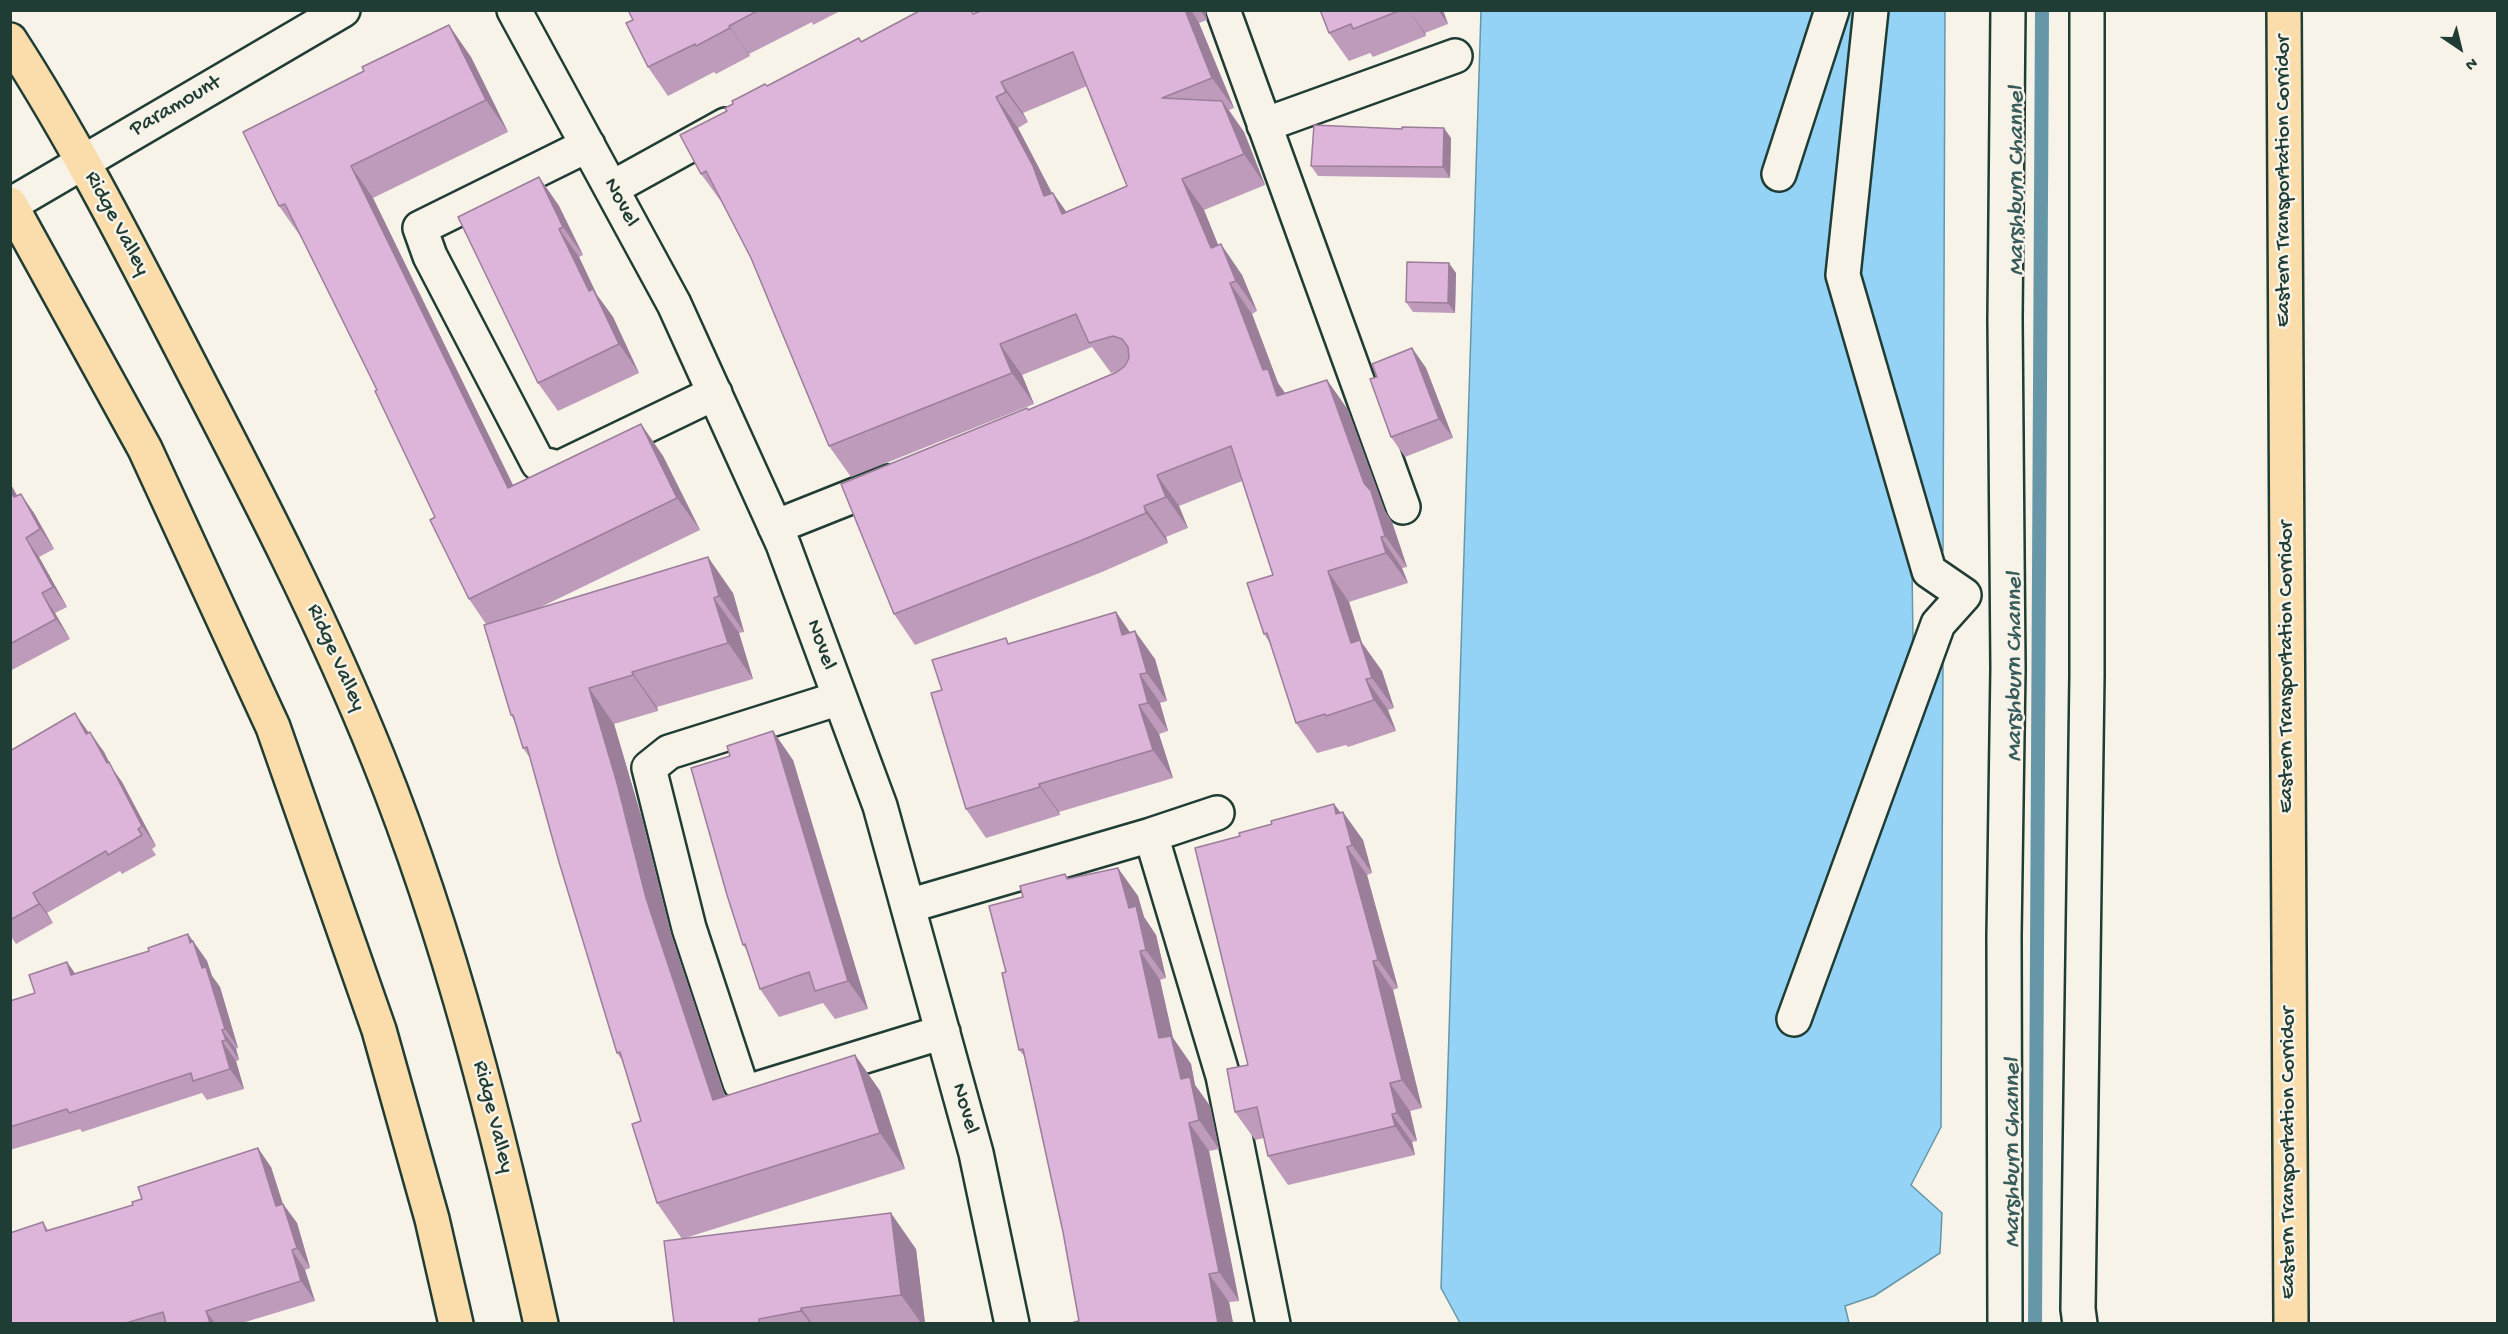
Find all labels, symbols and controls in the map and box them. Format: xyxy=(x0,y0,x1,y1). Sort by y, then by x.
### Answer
north arrow xyxy=(2430,18,2490,78)
street label: Eastern Transportation Corridor xyxy=(2272,35,2298,327)
text: N xyxy=(2461,52,2480,74)
street label: Paramount xyxy=(126,70,226,144)
water label: Marshburn Channel xyxy=(2004,86,2032,276)
street label: Ridge Valley xyxy=(77,167,155,281)
street label: Novel xyxy=(596,174,644,232)
street label: Eastern Transportation Corridor xyxy=(2275,521,2301,813)
water label: Marshburn Channel xyxy=(2002,572,2030,762)
street label: Ridge Valley xyxy=(300,600,370,716)
street label: Novel xyxy=(799,616,841,674)
street label: Eastern Transportation Corridor xyxy=(2277,1007,2303,1299)
street label: Ridge Valley xyxy=(465,1058,519,1176)
water label: Marshburn Channel xyxy=(2000,1058,2028,1248)
street label: Novel xyxy=(944,1081,984,1137)

